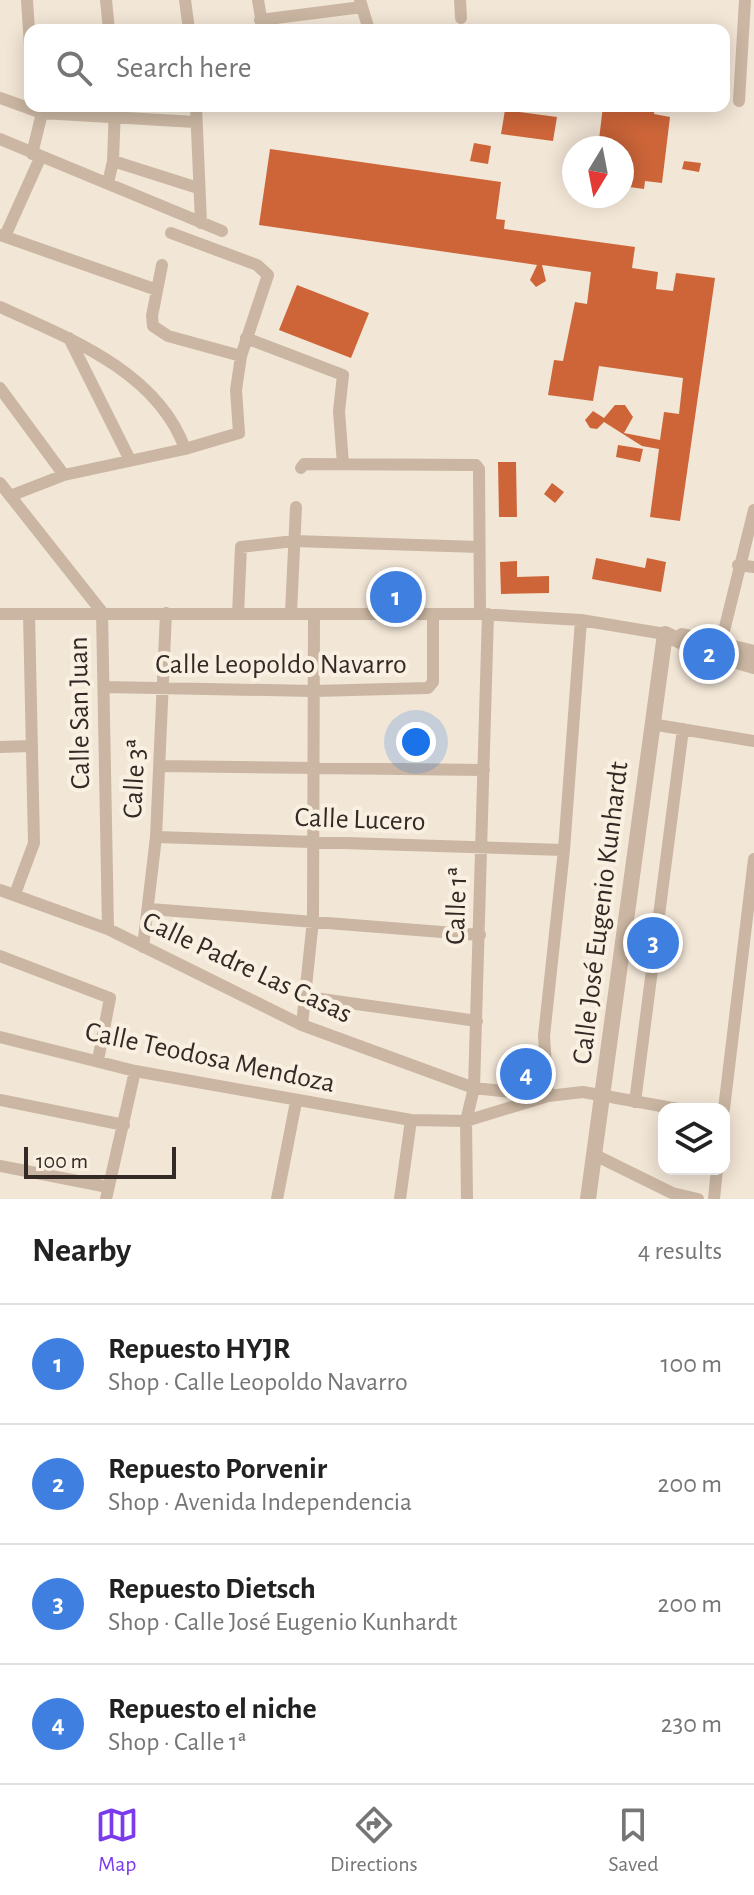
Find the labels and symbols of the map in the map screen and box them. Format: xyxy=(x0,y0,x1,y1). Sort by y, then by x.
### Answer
north arrow xyxy=(562,136,634,208)
pin: 1 xyxy=(370,567,422,627)
pin: 2 xyxy=(683,624,735,684)
street label: Calle San Juan xyxy=(65,636,95,790)
street label: Calle Leopoldo Navarro xyxy=(155,651,407,679)
your location xyxy=(396,722,436,762)
street label: Calle 3ª xyxy=(119,739,151,819)
street label: Calle José Eugenio Kunhardt xyxy=(569,760,633,1066)
street label: Calle Lucero xyxy=(294,804,426,836)
street label: Calle 1ª xyxy=(442,867,472,945)
street label: Calle Padre Las Casas xyxy=(138,907,356,1029)
pin: 3 xyxy=(627,913,679,973)
street label: Calle Teodosa Mendoza xyxy=(82,1018,338,1098)
pin: 4 xyxy=(500,1044,552,1104)
scale bar xyxy=(24,1143,176,1179)

